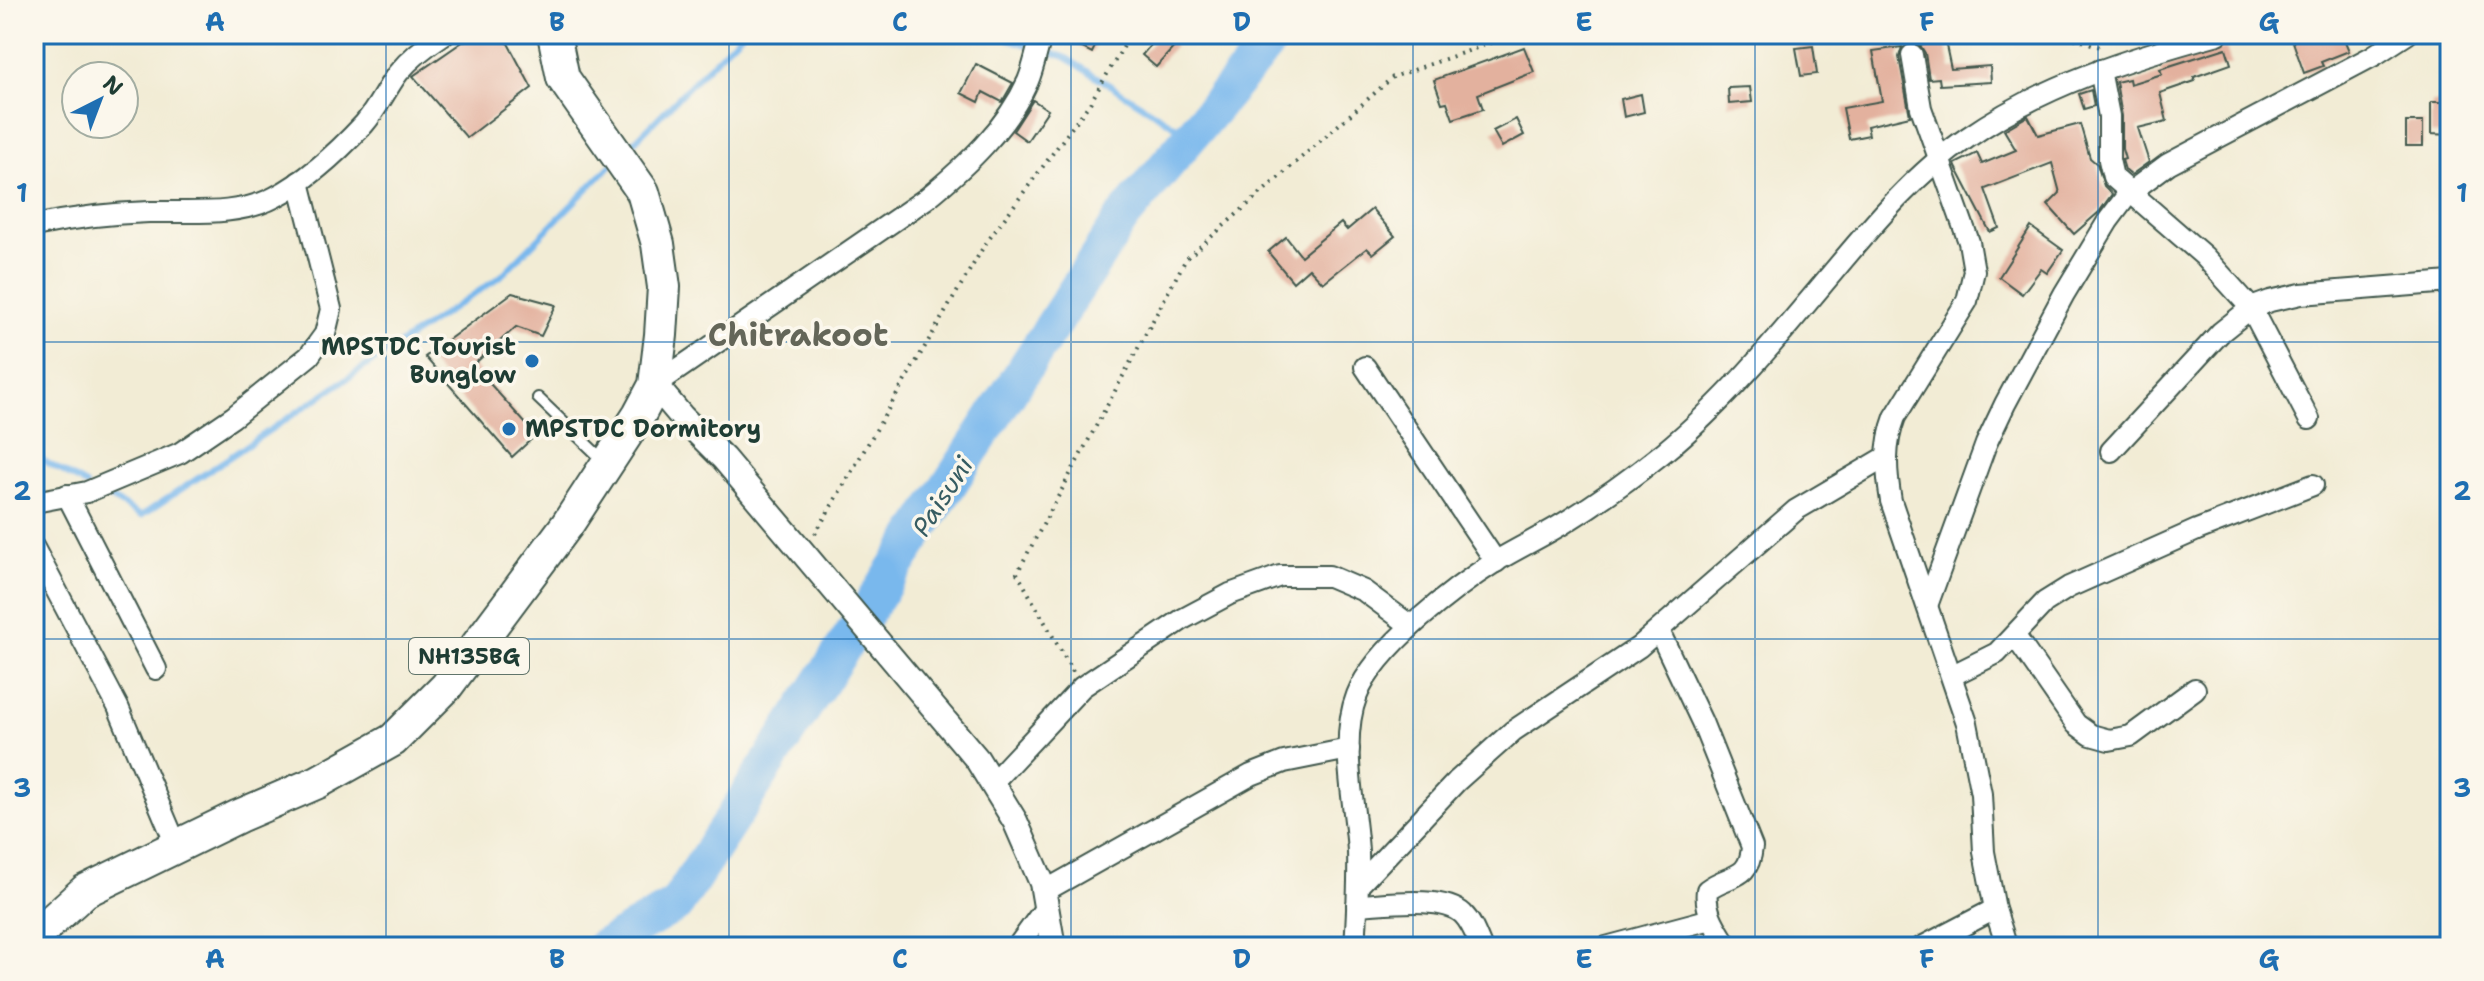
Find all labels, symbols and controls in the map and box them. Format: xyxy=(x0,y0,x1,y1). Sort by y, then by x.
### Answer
text: A xyxy=(205,4,225,39)
text: B xyxy=(549,4,565,39)
text: C xyxy=(892,4,908,39)
text: D xyxy=(1233,4,1251,39)
text: E xyxy=(1575,4,1593,39)
text: F xyxy=(1919,4,1935,39)
text: G xyxy=(2259,4,2280,39)
north arrow xyxy=(60,60,140,140)
text: N xyxy=(97,69,129,102)
text: 1 xyxy=(16,175,28,210)
text: 1 xyxy=(2456,175,2468,210)
district label: Chitrakoot xyxy=(708,313,888,356)
place label: MPSTDC Tourist Bunglow xyxy=(321,331,516,391)
marker: MPSTDC Tourist Bunglow xyxy=(523,352,541,370)
place label: MPSTDC Dormitory xyxy=(525,413,761,445)
marker: MPSTDC Dormitory xyxy=(500,420,518,438)
water label: Paisuni xyxy=(903,449,981,543)
text: 2 xyxy=(13,473,31,508)
text: 2 xyxy=(2453,473,2471,508)
road number: NH135BG xyxy=(409,638,529,674)
text: 3 xyxy=(13,770,31,805)
text: 3 xyxy=(2453,770,2471,805)
text: A xyxy=(205,941,225,976)
text: B xyxy=(549,941,565,976)
text: C xyxy=(892,941,908,976)
text: D xyxy=(1233,941,1251,976)
text: E xyxy=(1575,941,1593,976)
text: F xyxy=(1919,941,1935,976)
text: G xyxy=(2259,941,2280,976)

